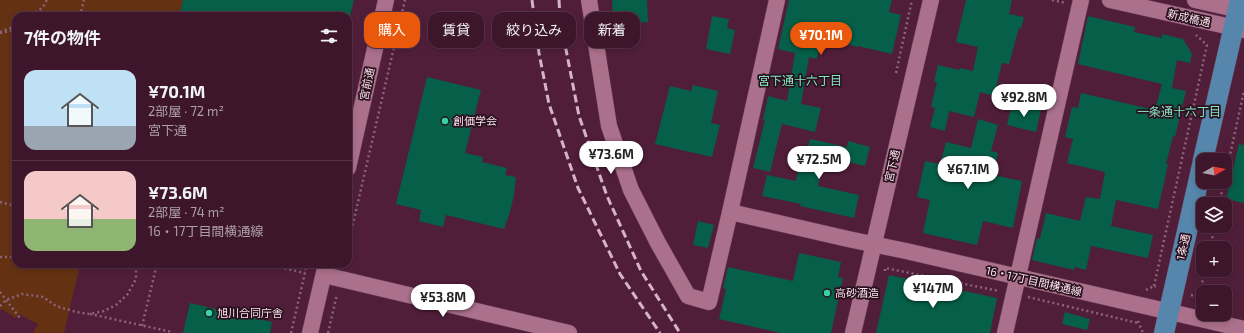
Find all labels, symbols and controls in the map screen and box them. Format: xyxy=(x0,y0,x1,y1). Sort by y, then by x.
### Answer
street label: 新成橋通 xyxy=(1166,6,1212,29)
chip: 購入 xyxy=(364,12,420,48)
chip: 賃貸 xyxy=(428,12,484,48)
chip: 絞り込み xyxy=(492,12,576,48)
chip: 新着 xyxy=(584,12,640,48)
pin: ¥70.1M xyxy=(788,22,854,56)
icon: filters xyxy=(318,25,340,47)
text: 7件の物件 xyxy=(24,27,101,47)
text: ¥70.1M xyxy=(799,27,843,43)
street label: 宮前通 xyxy=(357,66,376,101)
district label: 宮下通十六丁目 xyxy=(758,73,842,87)
text: ¥70.1M xyxy=(148,81,205,101)
pin: ¥92.8M xyxy=(991,84,1057,118)
icon: home xyxy=(56,86,104,134)
text: ¥92.8M xyxy=(1000,89,1048,105)
text: 2部屋 · 72 m² xyxy=(148,103,224,119)
district label: 一条通十六丁目 xyxy=(1137,104,1221,118)
place label: 創価学会 xyxy=(453,114,497,127)
marker: 創価学会 xyxy=(440,116,450,126)
text: 宮下通 xyxy=(148,122,187,138)
pin: ¥73.6M xyxy=(578,141,644,175)
text: ¥73.6M xyxy=(588,146,634,162)
pin: ¥72.5M xyxy=(786,146,852,180)
street label: 宮下通 xyxy=(881,148,902,183)
text: ¥72.5M xyxy=(796,151,842,167)
north arrow xyxy=(1196,153,1232,189)
map controls xyxy=(1196,153,1232,321)
pin: ¥67.1M xyxy=(935,156,1001,190)
text: ¥67.1M xyxy=(947,161,989,177)
text: ¥73.6M xyxy=(148,182,208,202)
icon: home xyxy=(56,187,104,235)
button: layers xyxy=(1196,197,1232,233)
text: 2部屋 · 74 m² xyxy=(148,204,225,220)
text: 16・17丁目間横通線 xyxy=(148,223,263,239)
street label: 1条通 xyxy=(1173,233,1192,261)
button: + xyxy=(1196,241,1232,277)
street label: 16・17丁目間横通線 xyxy=(985,263,1083,298)
pin: ¥147M xyxy=(905,275,961,309)
text: ¥147M xyxy=(912,280,954,296)
pin: ¥53.8M xyxy=(410,284,476,318)
button: − xyxy=(1196,285,1232,321)
place label: 高砂酒造 xyxy=(835,286,879,299)
marker: 高砂酒造 xyxy=(822,288,832,298)
text: ¥53.8M xyxy=(420,289,466,305)
place label: 旭川合同庁舎 xyxy=(217,306,283,319)
marker: 旭川合同庁舎 xyxy=(204,308,214,318)

